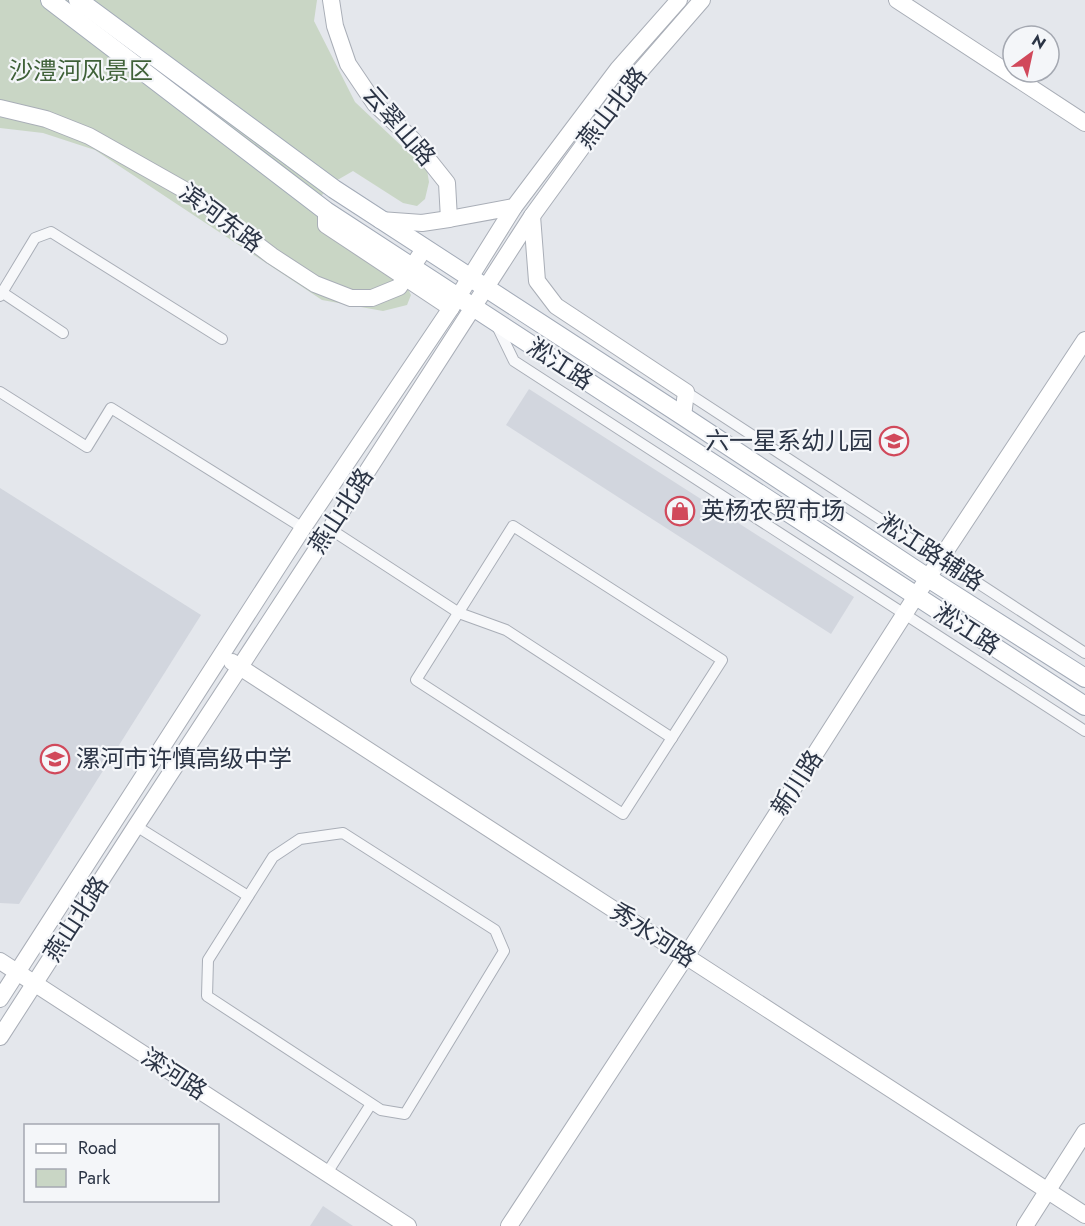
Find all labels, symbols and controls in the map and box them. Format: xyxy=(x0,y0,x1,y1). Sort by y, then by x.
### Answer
north arrow xyxy=(1001,24,1061,84)
text: N xyxy=(1027,29,1050,55)
park label: 沙澧河风景区 xyxy=(9,53,153,88)
street label: 燕山北路 xyxy=(568,59,655,156)
street label: 云翠山路 xyxy=(355,78,444,173)
street label: 滨河东路 xyxy=(172,175,270,260)
street label: 淞江路 xyxy=(521,329,600,398)
place label: 六一星系幼儿园 xyxy=(705,423,873,458)
school or university icon: 六一星系幼儿园 xyxy=(878,425,910,457)
street label: 燕山北路 xyxy=(300,461,381,561)
place label: 英杨农贸市场 xyxy=(701,493,845,528)
shop icon: 英杨农贸市场 xyxy=(664,495,696,527)
street label: 淞江路辅路 xyxy=(871,504,991,599)
street label: 淞江路 xyxy=(928,594,1007,663)
place label: 漯河市许慎高级中学 xyxy=(76,741,292,776)
school or university icon: 漯河市许慎高级中学 xyxy=(39,743,71,775)
street label: 新川路 xyxy=(762,743,831,822)
street label: 燕山北路 xyxy=(35,869,116,969)
street label: 秀水河路 xyxy=(603,894,703,975)
street label: 滦河路 xyxy=(135,1039,214,1108)
legend xyxy=(24,1124,219,1202)
text: Road xyxy=(78,1135,117,1161)
text: Park xyxy=(78,1165,110,1191)

